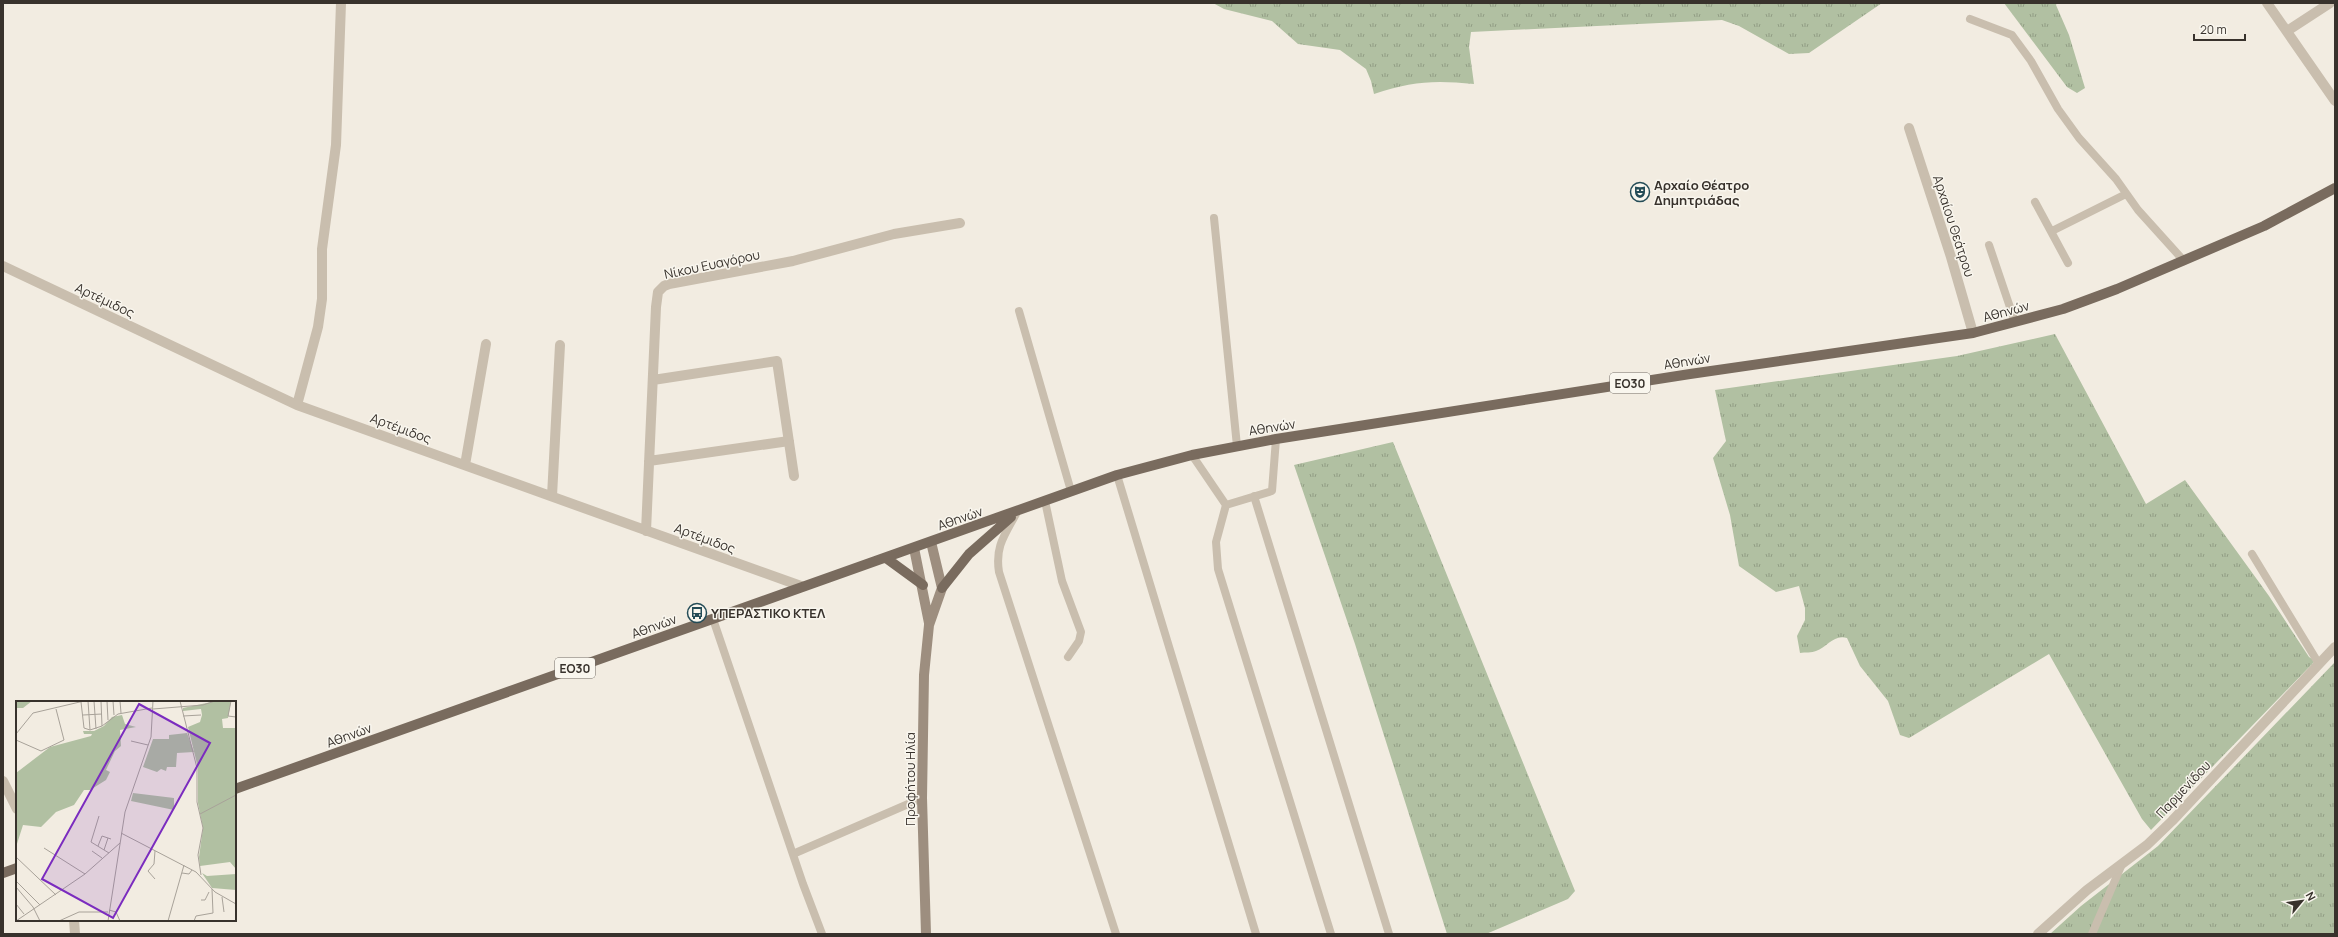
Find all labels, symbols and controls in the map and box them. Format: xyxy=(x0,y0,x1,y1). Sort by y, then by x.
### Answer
scale bar xyxy=(2194,16,2245,42)
text: 20 m xyxy=(2200,21,2227,38)
street label: Αρχαίου Θεάτρου xyxy=(1929,173,1979,279)
place label: Αρχαίο Θέατρο Δημητριάδας xyxy=(1654,176,1749,209)
theatre icon: Αρχαίο Θέατρο Δημητριάδας xyxy=(1629,181,1651,203)
street label: Νίκου Ευαγόρου xyxy=(662,245,762,283)
street label: Αρτέμιδος xyxy=(72,278,138,322)
street label: Αθηνών xyxy=(1981,296,2031,326)
street label: Αθηνών xyxy=(1662,348,1712,374)
road number: ΕΟ30 xyxy=(1610,373,1650,393)
street label: Αρτέμιδος xyxy=(368,409,434,447)
street label: Αθηνών xyxy=(1247,414,1297,440)
street label: Αθηνών xyxy=(935,502,986,534)
street label: Αρτέμιδος xyxy=(672,519,738,557)
bus stop icon: ΥΠΕΡΑΣΤΙΚΟ ΚΤΕΛ xyxy=(686,602,708,624)
place label: ΥΠΕΡΑΣΤΙΚΟ ΚΤΕΛ xyxy=(711,604,826,622)
street label: Αθηνών xyxy=(629,609,680,643)
road number: ΕΟ30 xyxy=(555,658,595,678)
inset map xyxy=(16,701,236,921)
street label: Αθηνών xyxy=(324,718,375,752)
street label: Προφήτου Ηλία xyxy=(901,732,919,826)
street label: Παρμενίδου xyxy=(2152,756,2214,822)
north arrow xyxy=(2282,881,2322,921)
text: N xyxy=(2303,889,2320,903)

